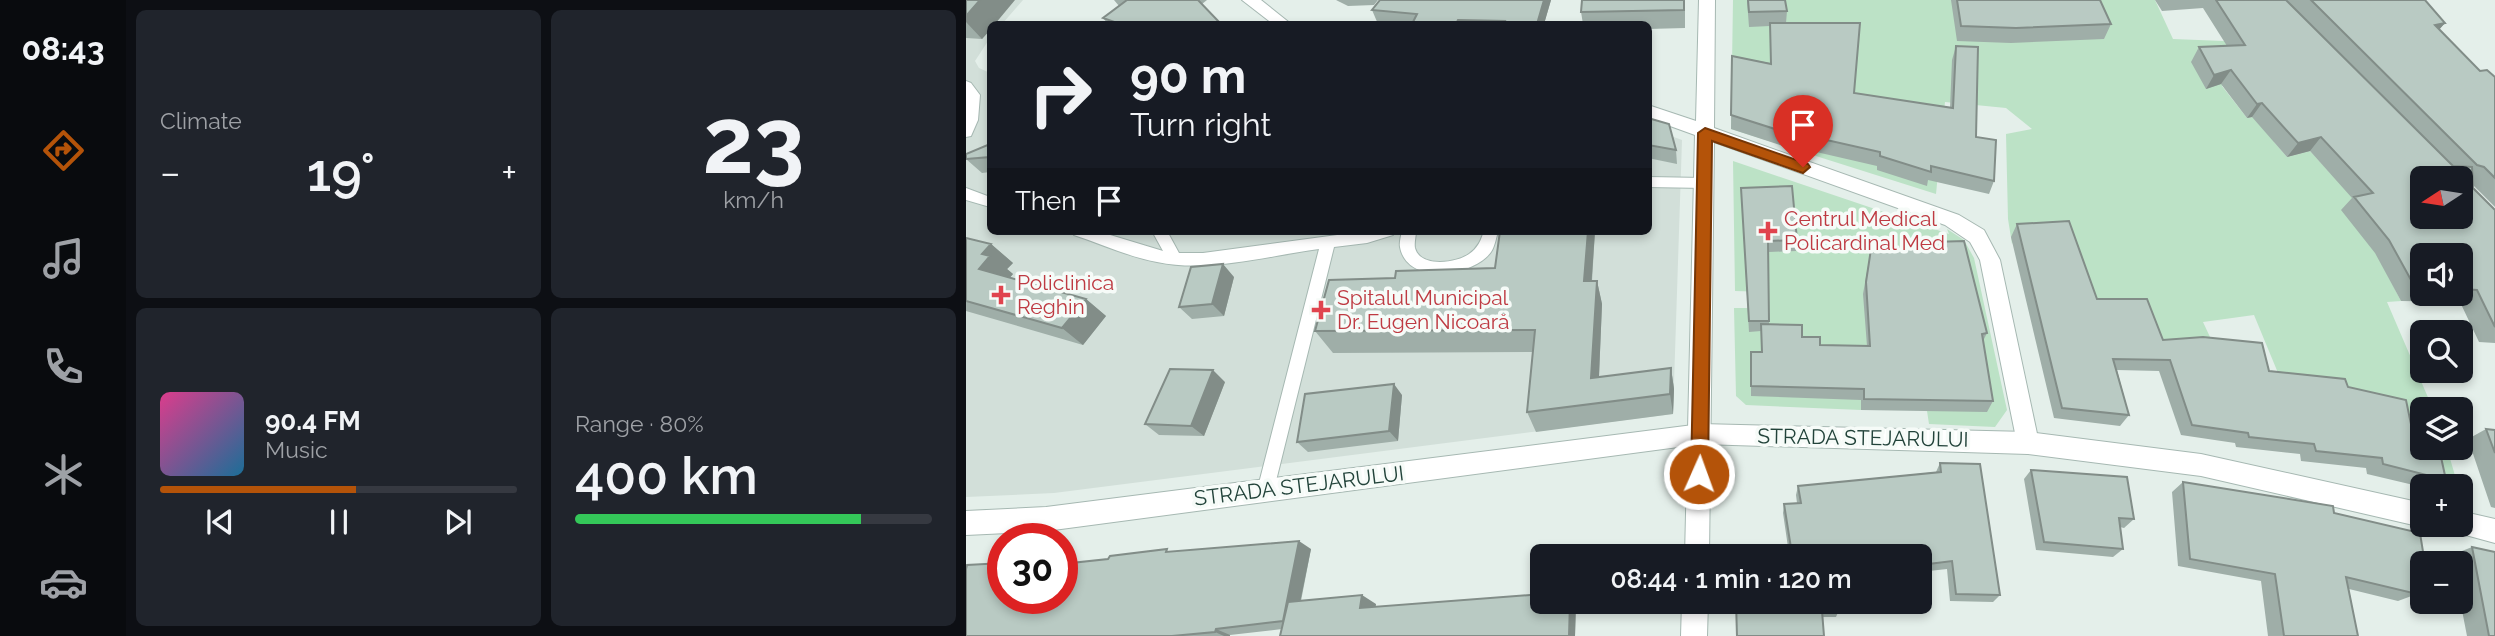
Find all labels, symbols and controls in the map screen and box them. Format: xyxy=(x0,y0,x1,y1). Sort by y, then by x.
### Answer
text: 08:43 xyxy=(21,30,105,67)
text: 90 m xyxy=(1130,47,1246,104)
icon: right xyxy=(1015,49,1106,140)
text: 23 xyxy=(702,87,805,194)
pin xyxy=(1773,95,1833,167)
text: Turn right xyxy=(1130,106,1271,143)
icon: arrive xyxy=(1784,106,1822,144)
text: Climate xyxy=(160,107,242,134)
icon: directions xyxy=(39,126,88,175)
text: 19° xyxy=(307,142,375,203)
text: − xyxy=(160,150,180,195)
text: + xyxy=(501,150,517,195)
north arrow xyxy=(2410,166,2473,229)
map controls xyxy=(2410,166,2473,614)
icon: arrive xyxy=(1090,182,1128,220)
text: km/h xyxy=(723,186,784,213)
text: Then xyxy=(1015,186,1076,216)
place label: Centrul Medical Policardinal Med xyxy=(1784,206,1945,255)
marker: Centrul Medical Policardinal Med xyxy=(1758,221,1778,241)
icon: music xyxy=(39,234,88,283)
button: sound xyxy=(2410,243,2473,306)
place label: Policlinica Reghin xyxy=(1017,270,1114,319)
marker: Policlinica Reghin xyxy=(991,285,1011,305)
place label: Spitalul Municipal Dr. Eugen Nicoară xyxy=(1337,285,1510,334)
marker: Spitalul Municipal Dr. Eugen Nicoară xyxy=(1311,300,1331,320)
button: search xyxy=(2410,320,2473,383)
icon: phone xyxy=(39,342,88,391)
button: layers xyxy=(2410,397,2473,460)
text: 90.4 FM xyxy=(265,406,361,436)
text: Range · 80% xyxy=(575,410,704,437)
street label: STRADA STEJARULUI xyxy=(1757,423,1969,452)
text: Music xyxy=(265,436,328,463)
position arrow xyxy=(1662,437,1736,511)
text: 400 km xyxy=(575,445,758,506)
icon: climate xyxy=(39,450,88,499)
street label: STRADA STEJARULUI xyxy=(1193,460,1405,511)
button: + xyxy=(2410,474,2473,537)
icon: previous xyxy=(201,503,239,541)
icon: pause xyxy=(320,503,358,541)
icon: next xyxy=(439,503,477,541)
speed limit sign: 30 xyxy=(987,523,1078,614)
button: − xyxy=(2410,551,2473,614)
icon: car xyxy=(39,558,88,607)
text: 08:44 · 1 min · 120 m xyxy=(1610,564,1852,594)

